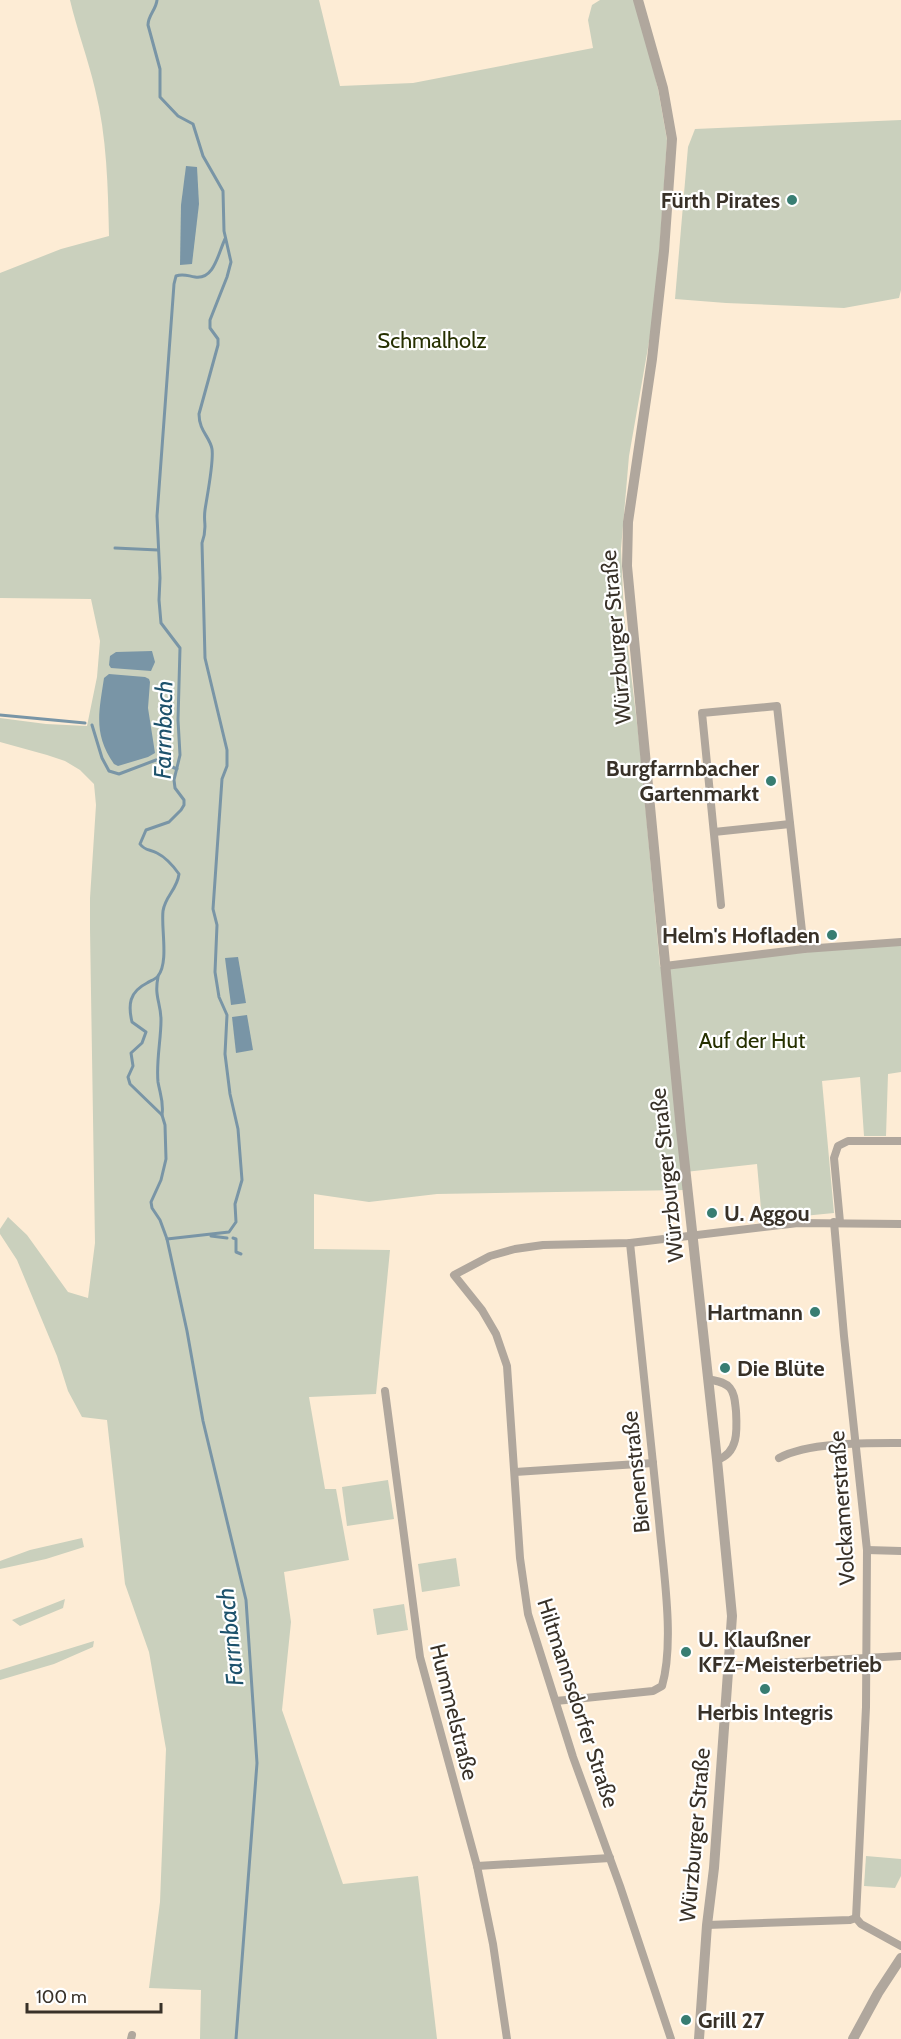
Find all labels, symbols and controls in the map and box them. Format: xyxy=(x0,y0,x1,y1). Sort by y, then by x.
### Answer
place label: Fürth Pirates xyxy=(661,187,780,214)
marker: Fürth Pirates xyxy=(785,193,799,207)
park label: Schmalholz xyxy=(377,327,487,354)
street label: Würzburger Straße xyxy=(595,549,637,725)
water label: Farrnbach xyxy=(148,681,178,779)
place label: Burgfarrnbacher Gartenmarkt xyxy=(606,755,760,807)
marker: Burgfarrnbacher Gartenmarkt xyxy=(764,774,778,788)
place label: Helm's Hofladen xyxy=(662,922,820,949)
marker: Helm's Hofladen xyxy=(825,928,839,942)
park label: Auf der Hut xyxy=(699,1027,806,1054)
street label: Würzburger Straße xyxy=(644,1087,690,1263)
place label: U. Aggou xyxy=(724,1200,810,1227)
marker: U. Aggou xyxy=(705,1206,719,1220)
place label: Hartmann xyxy=(707,1299,803,1326)
marker: Hartmann xyxy=(808,1305,822,1319)
place label: Die Blüte xyxy=(737,1355,825,1382)
marker: Die Blüte xyxy=(718,1361,732,1375)
street label: Bienenstraße xyxy=(616,1410,656,1534)
street label: Volckamerstraße xyxy=(823,1430,861,1586)
water label: Farrnbach xyxy=(210,1587,250,1687)
street label: Hiltmannsdorfer Straße xyxy=(531,1595,625,1811)
place label: U. Klaußner KFZ-Meisterbetrieb xyxy=(698,1626,882,1678)
street label: Hummelstraße xyxy=(424,1641,484,1783)
marker: U. Klaußner KFZ-Meisterbetrieb xyxy=(679,1645,693,1659)
marker: Herbis Integris xyxy=(758,1682,772,1696)
place label: Herbis Integris xyxy=(697,1699,833,1726)
street label: Würzburger Straße xyxy=(674,1747,716,1923)
scale bar xyxy=(27,1976,160,2014)
text: 100 m xyxy=(36,1986,87,2008)
place label: Grill 27 xyxy=(698,2007,765,2034)
marker: Grill 27 xyxy=(679,2013,693,2027)

